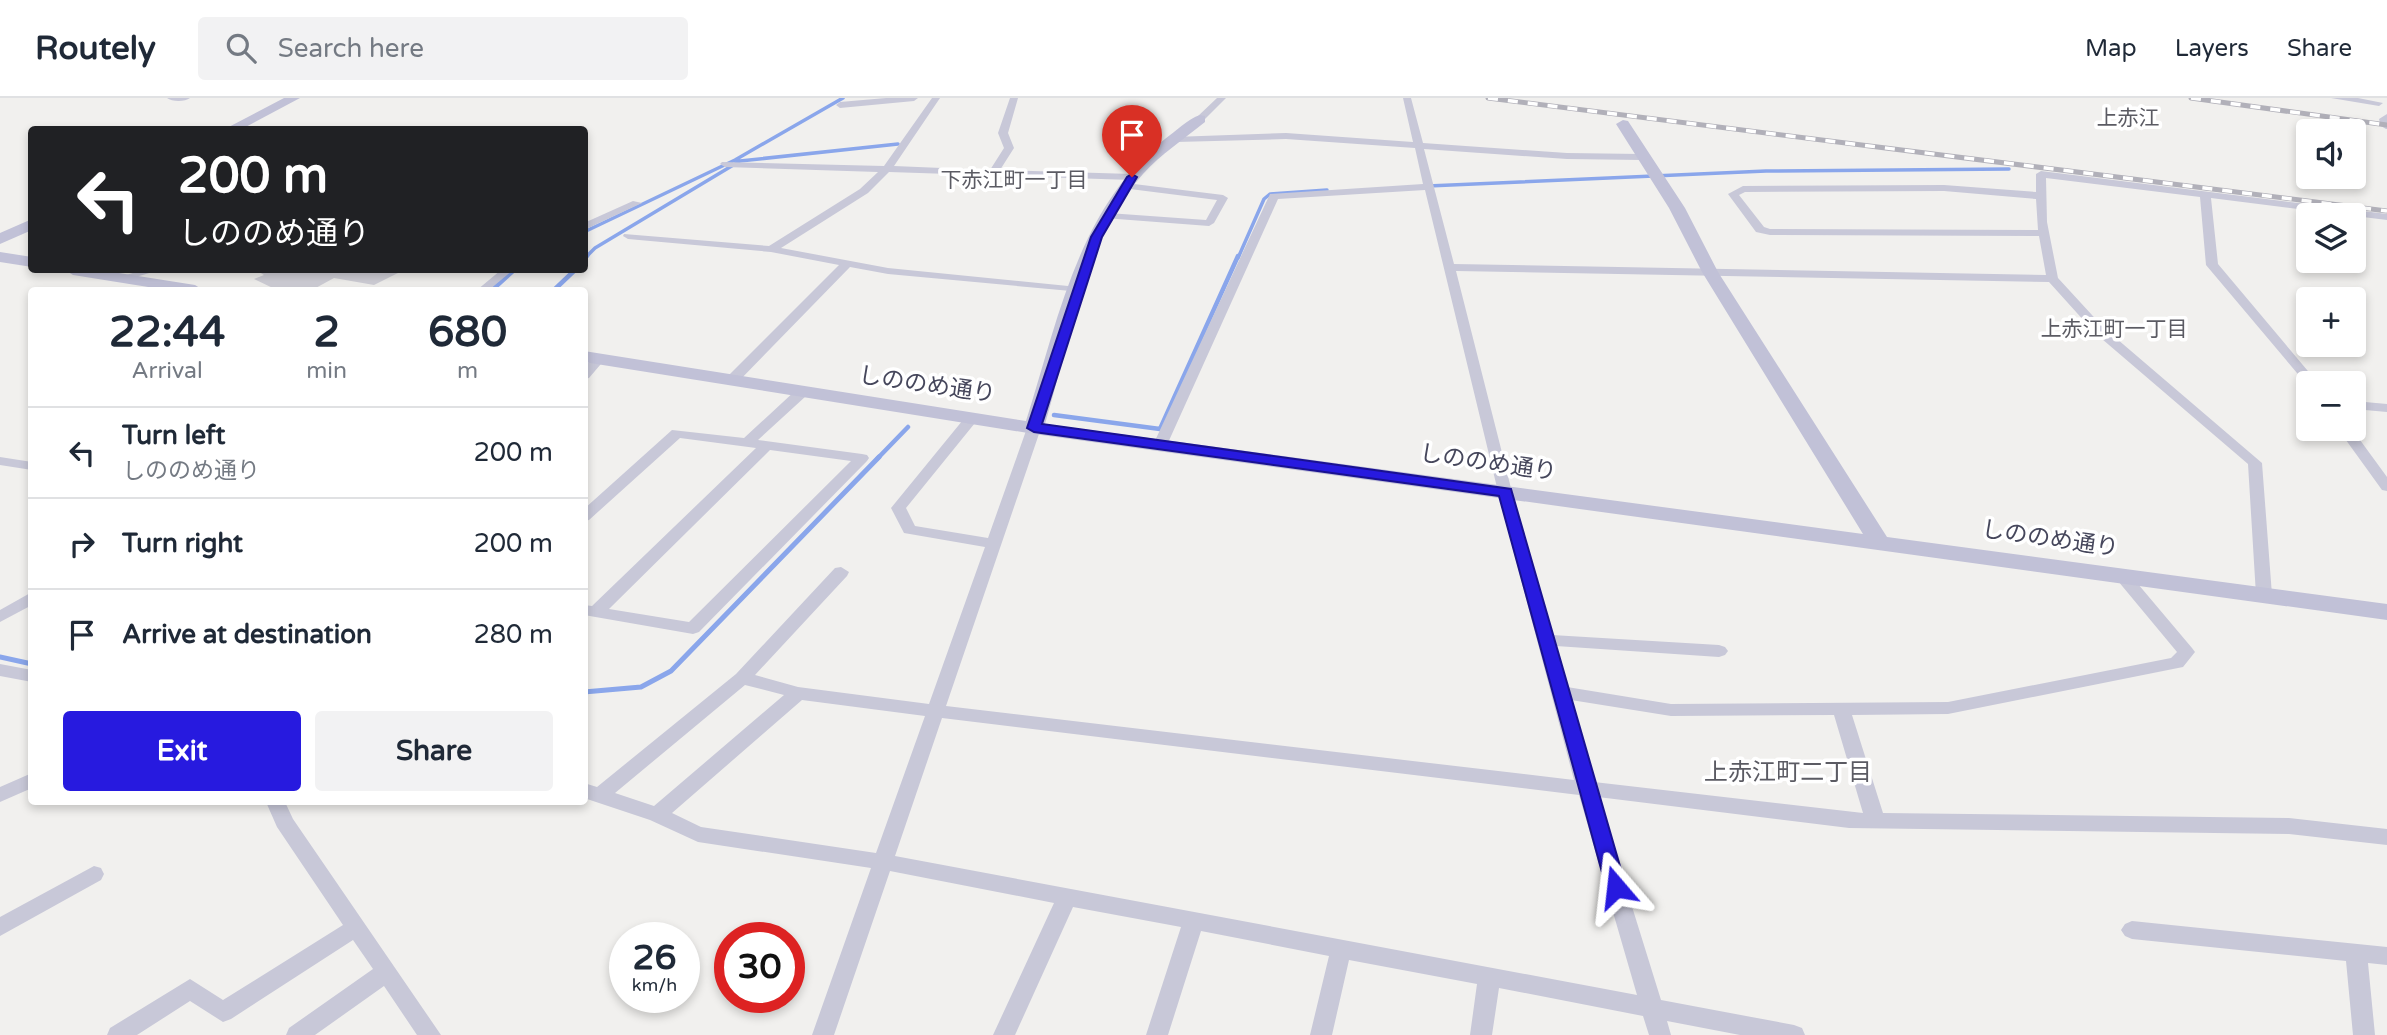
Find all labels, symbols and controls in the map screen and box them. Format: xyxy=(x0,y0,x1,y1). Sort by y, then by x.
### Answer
search box xyxy=(198,17,688,80)
text: Routely xyxy=(35,29,156,68)
icon: search xyxy=(222,29,260,67)
text: Search here xyxy=(278,33,424,64)
text: Map xyxy=(2085,34,2137,63)
text: Layers xyxy=(2175,34,2249,63)
text: Share xyxy=(2287,34,2352,63)
pin xyxy=(1102,105,1162,177)
district label: 上赤江 xyxy=(2097,106,2160,131)
icon: arrive xyxy=(1113,116,1151,154)
map controls xyxy=(2296,119,2366,441)
button: sound xyxy=(2296,119,2366,189)
text: 200 m xyxy=(178,147,328,206)
icon: left xyxy=(63,154,154,245)
district label: 下赤江町一丁目 xyxy=(941,168,1088,193)
button: layers xyxy=(2296,203,2366,273)
text: しののめ通り xyxy=(178,215,370,253)
button: + xyxy=(2296,287,2366,357)
text: 22:44 xyxy=(109,307,225,358)
text: 2 xyxy=(313,307,340,358)
text: 680 xyxy=(428,307,507,358)
district label: 上赤江町一丁目 xyxy=(2041,317,2188,342)
text: Arrival xyxy=(132,357,203,385)
text: min xyxy=(306,357,347,385)
text: m xyxy=(457,357,478,385)
street label: しののめ通り xyxy=(857,362,997,408)
button: − xyxy=(2296,371,2366,441)
text: Turn left xyxy=(122,420,225,451)
icon: left xyxy=(63,434,101,472)
text: 200 m xyxy=(473,437,553,468)
street label: しののめ通り xyxy=(1418,440,1558,486)
text: しののめ通り xyxy=(122,457,260,485)
street label: しののめ通り xyxy=(1980,516,2120,562)
icon: right xyxy=(63,525,101,563)
text: Turn right xyxy=(122,528,243,559)
text: 200 m xyxy=(473,528,553,559)
icon: arrive xyxy=(63,616,101,654)
text: Arrive at destination xyxy=(122,619,372,650)
text: 280 m xyxy=(473,619,553,650)
button: Exit xyxy=(63,711,301,791)
button: Share xyxy=(315,711,553,791)
district label: 上赤江町二丁目 xyxy=(1704,758,1872,787)
position arrow xyxy=(1579,850,1653,924)
speed limit sign: 30 xyxy=(714,922,805,1013)
text: 26 xyxy=(633,937,676,979)
text: km/h xyxy=(632,974,677,996)

